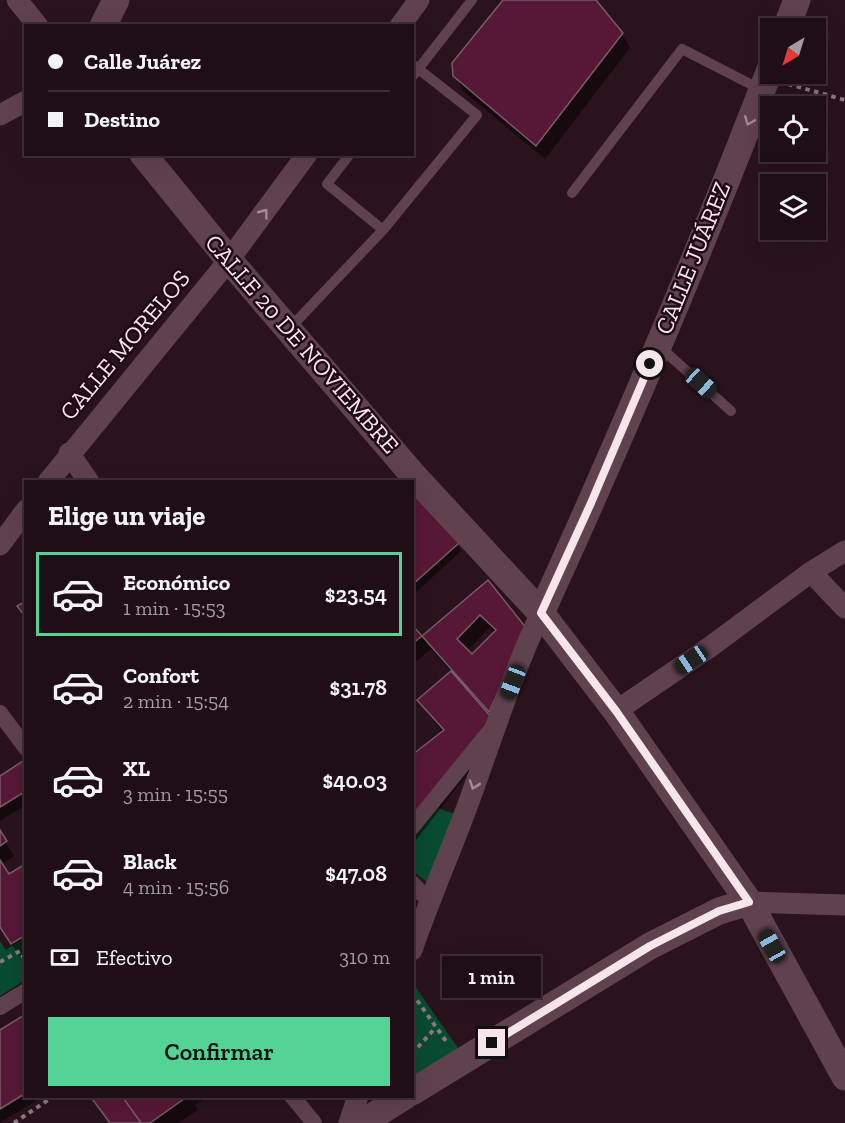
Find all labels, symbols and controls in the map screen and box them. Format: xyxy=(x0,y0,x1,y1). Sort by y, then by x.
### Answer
north arrow xyxy=(760,18,826,84)
map controls xyxy=(760,18,826,240)
text: Calle Juárez xyxy=(84,48,201,75)
button: locate xyxy=(760,96,826,162)
text: Destino xyxy=(84,106,160,133)
one-way arrow xyxy=(744,115,756,126)
button: layers xyxy=(760,174,826,240)
street label: CALLE JUÁREZ xyxy=(649,177,736,338)
one-way arrow xyxy=(256,209,267,220)
street label: CALLE 20 DE NOVIEMBRE xyxy=(199,228,405,459)
street label: CALLE MORELOS xyxy=(53,264,196,426)
route start xyxy=(636,350,663,377)
car xyxy=(682,364,720,402)
text: Elige un viaje xyxy=(48,500,205,532)
icon: car xyxy=(51,567,105,621)
text: Económico xyxy=(123,569,230,596)
text: $23.54 xyxy=(325,581,387,608)
text: 1 min · 15:53 xyxy=(123,596,225,620)
car xyxy=(671,642,711,678)
icon: car xyxy=(51,660,105,714)
text: Confort xyxy=(123,662,199,689)
car xyxy=(498,662,528,702)
text: $31.78 xyxy=(330,674,387,701)
text: 2 min · 15:54 xyxy=(123,689,229,713)
icon: car xyxy=(51,753,105,807)
text: XL xyxy=(123,755,150,782)
text: $40.03 xyxy=(323,767,387,794)
one-way arrow xyxy=(469,779,482,790)
text: 3 min · 15:55 xyxy=(123,782,228,806)
icon: car xyxy=(51,846,105,900)
text: Black xyxy=(123,848,177,875)
text: $47.08 xyxy=(325,860,387,887)
text: 4 min · 15:56 xyxy=(123,875,229,899)
car xyxy=(755,926,789,966)
icon: cash xyxy=(48,941,81,974)
text: Efectivo xyxy=(96,944,172,971)
text: 310 m xyxy=(339,945,390,969)
callout: 1 min xyxy=(442,956,542,998)
text: 1 min xyxy=(468,965,515,989)
button: Confirmar xyxy=(48,1017,390,1086)
route end xyxy=(478,1029,505,1056)

